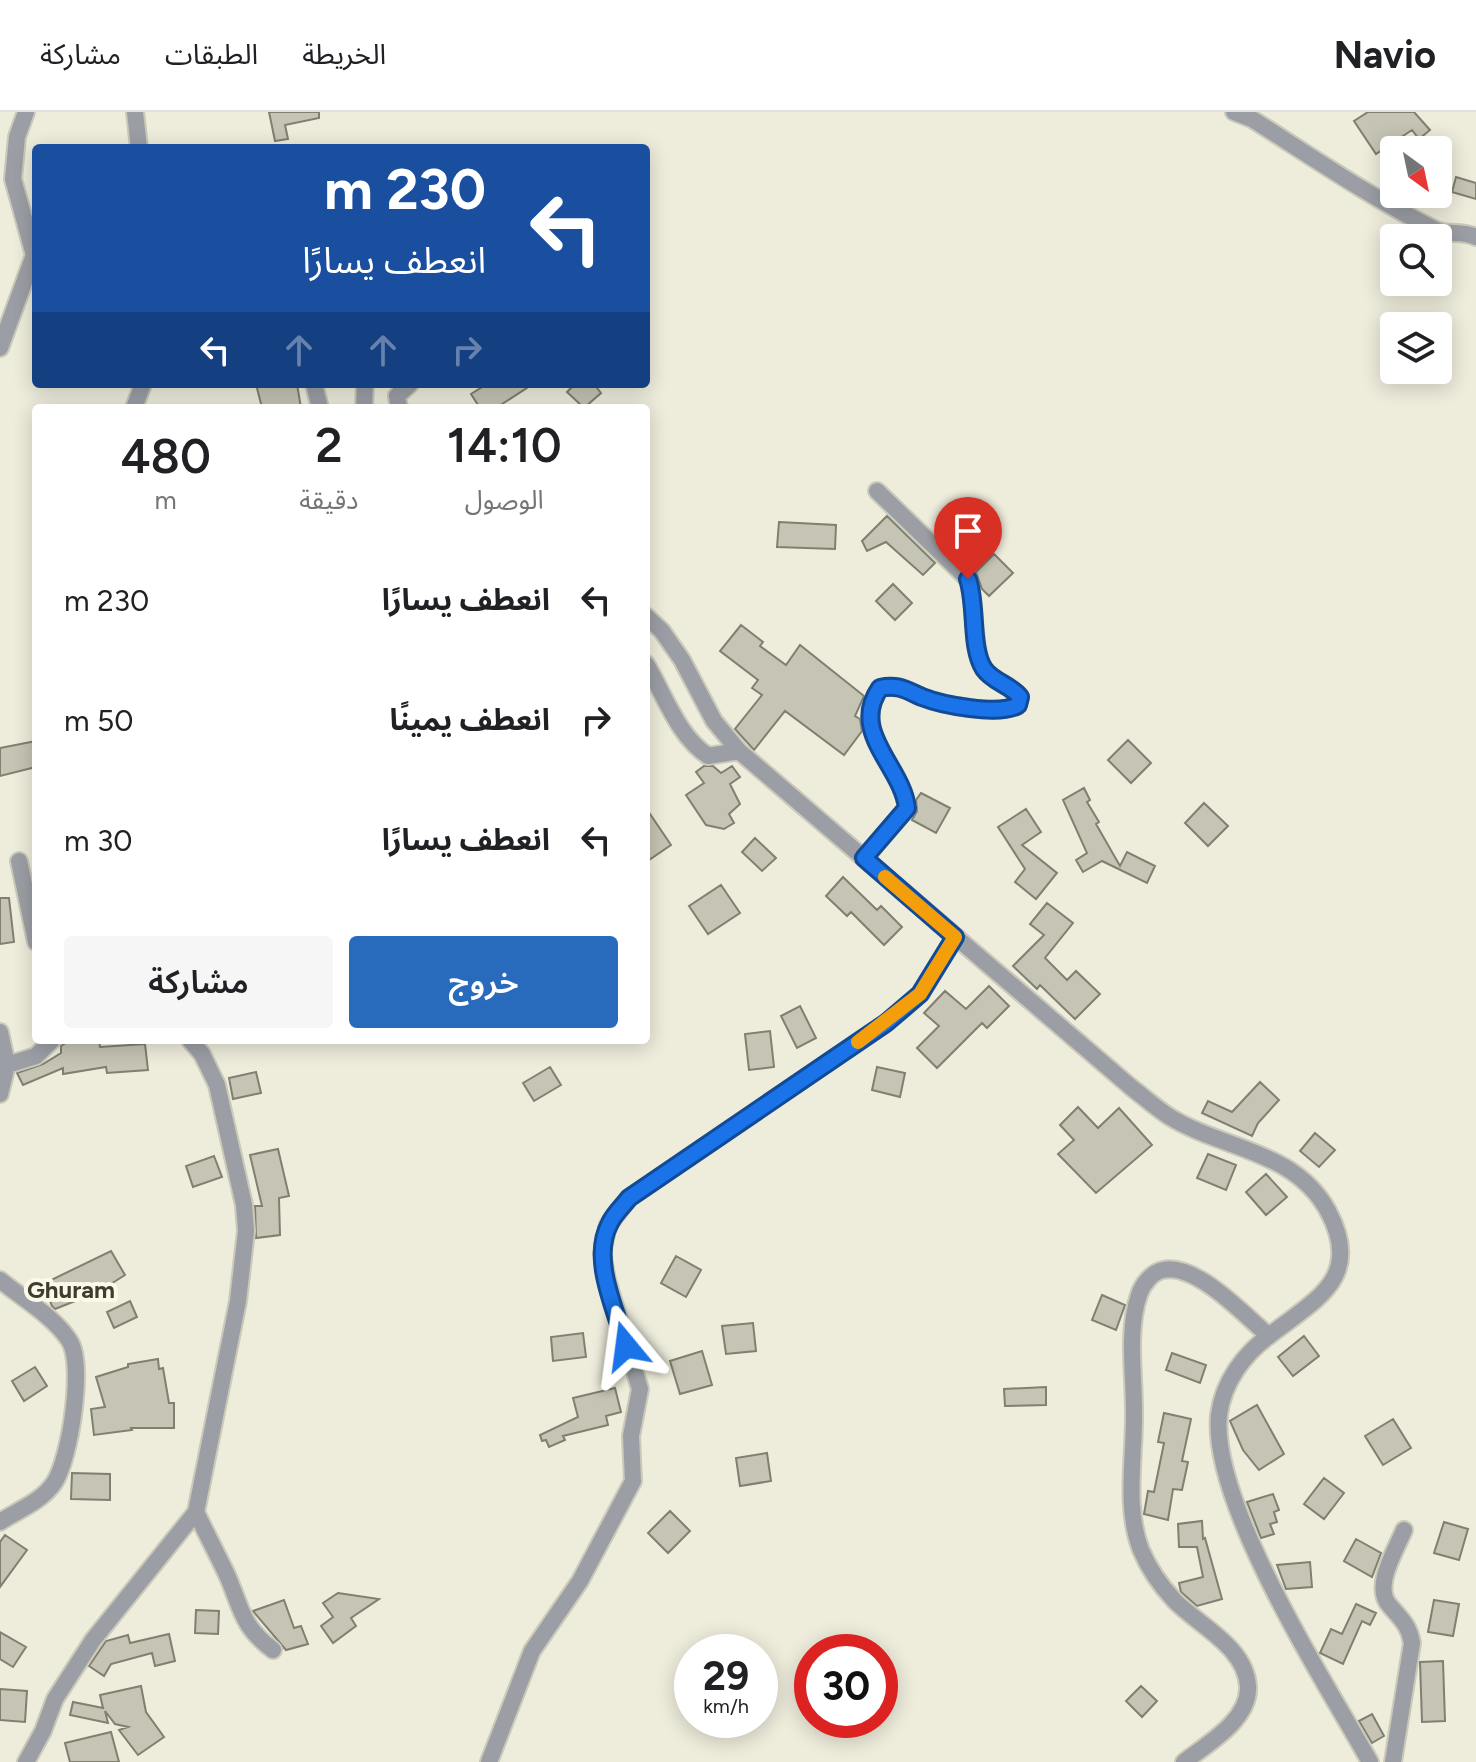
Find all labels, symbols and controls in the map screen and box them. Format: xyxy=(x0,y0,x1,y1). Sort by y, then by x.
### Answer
text: Navio xyxy=(1334,32,1436,78)
text: مشاركة xyxy=(40,37,121,71)
text: الطبقات xyxy=(165,37,258,71)
text: الخريطة xyxy=(302,37,386,71)
north arrow xyxy=(1380,136,1452,208)
map controls xyxy=(1380,136,1452,384)
text: 230 m xyxy=(324,156,486,223)
icon: left xyxy=(514,176,618,280)
button: search xyxy=(1380,224,1452,296)
text: انعطف يسارًا xyxy=(302,239,486,282)
button: layers xyxy=(1380,312,1452,384)
icon: left xyxy=(193,328,237,372)
icon: ahead xyxy=(277,328,321,372)
icon: ahead xyxy=(361,328,405,372)
icon: right xyxy=(445,328,489,372)
text: 2 xyxy=(315,416,343,474)
text: 14:10 xyxy=(447,416,562,474)
text: 480 xyxy=(120,427,211,485)
text: m xyxy=(155,484,177,516)
text: دقيقة xyxy=(299,484,358,516)
text: الوصول xyxy=(465,484,544,516)
pin xyxy=(934,497,1002,579)
icon: arrive xyxy=(946,509,990,553)
icon: left xyxy=(574,578,618,622)
text: انعطف يسارًا xyxy=(382,581,550,618)
text: 230 m xyxy=(64,582,149,619)
icon: right xyxy=(574,698,618,742)
text: انعطف يمينًا xyxy=(389,701,550,738)
text: 50 m xyxy=(64,702,133,739)
icon: left xyxy=(574,818,618,862)
text: انعطف يسارًا xyxy=(382,821,550,858)
text: 30 m xyxy=(64,822,133,859)
button: مشاركة xyxy=(64,936,333,1028)
button: خروج xyxy=(349,936,618,1028)
district label: Ghuram xyxy=(27,1275,115,1304)
position arrow xyxy=(584,1304,668,1388)
speed limit sign: 30 xyxy=(794,1634,898,1738)
text: 29 xyxy=(703,1652,749,1700)
text: km/h xyxy=(703,1694,749,1718)

